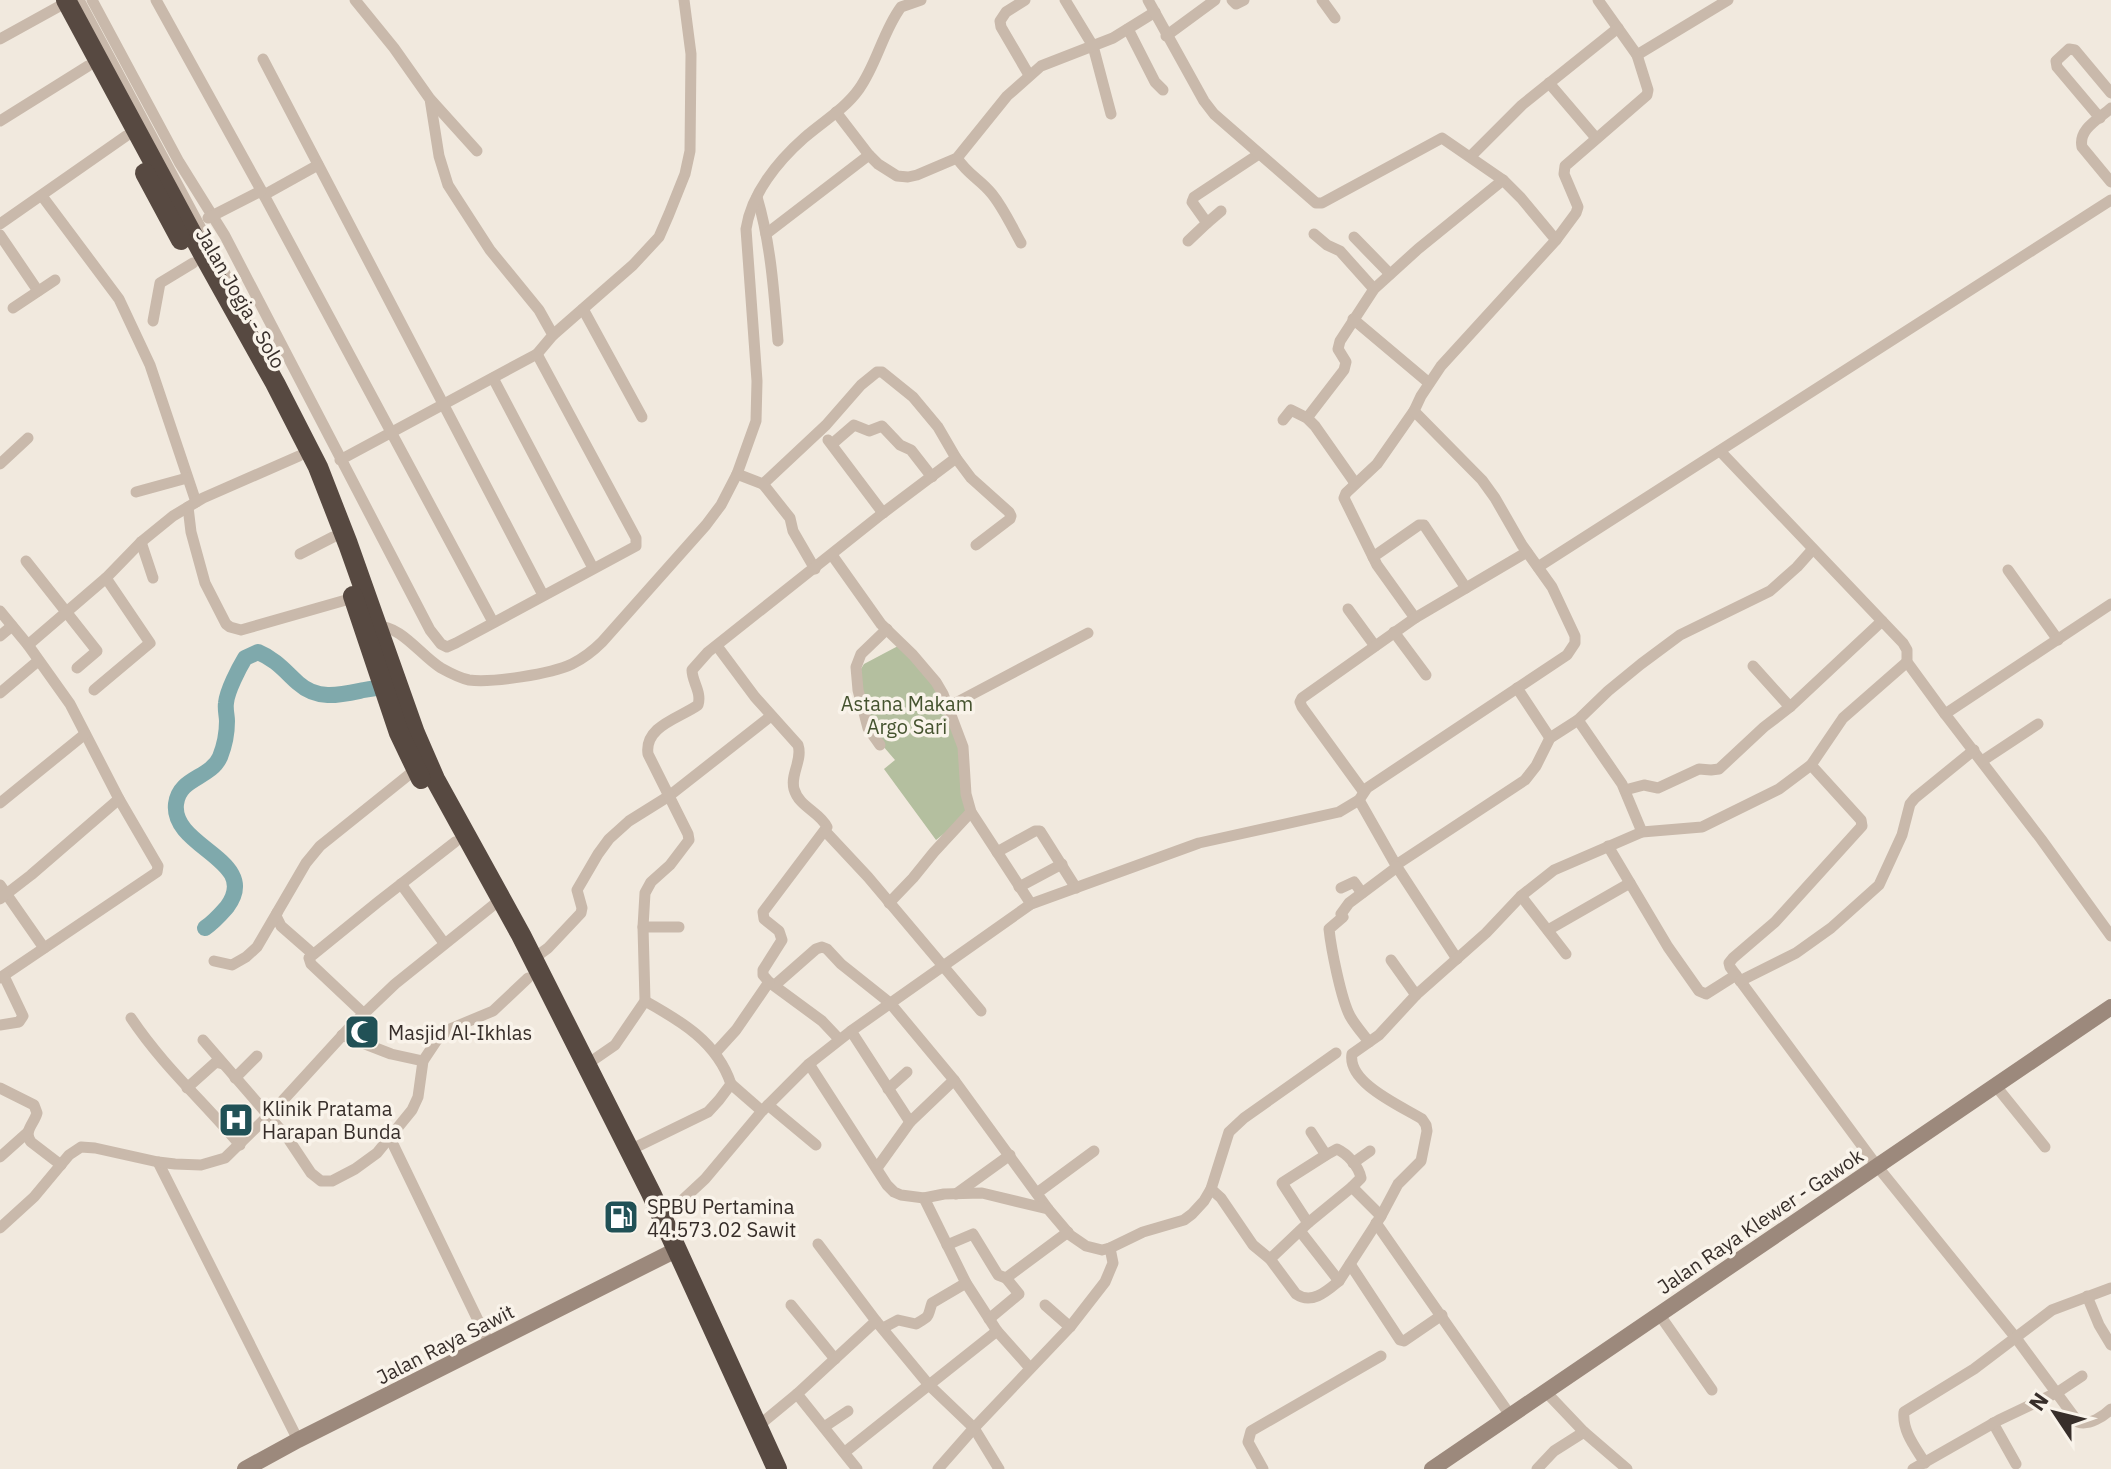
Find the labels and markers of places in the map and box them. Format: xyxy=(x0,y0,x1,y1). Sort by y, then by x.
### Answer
mosque icon: Masjid Al-Ikhlas xyxy=(343,1013,381,1051)
place label: Masjid Al-Ikhlas xyxy=(388,1019,532,1046)
place label: Klinik Pratama Harapan Bunda xyxy=(262,1095,401,1145)
hospital icon: Klinik Pratama Harapan Bunda xyxy=(217,1101,255,1139)
place label: SPBU Pertamina 44.573.02 Sawit xyxy=(647,1193,796,1243)
fuel station icon: SPBU Pertamina 44.573.02 Sawit xyxy=(602,1198,640,1236)

